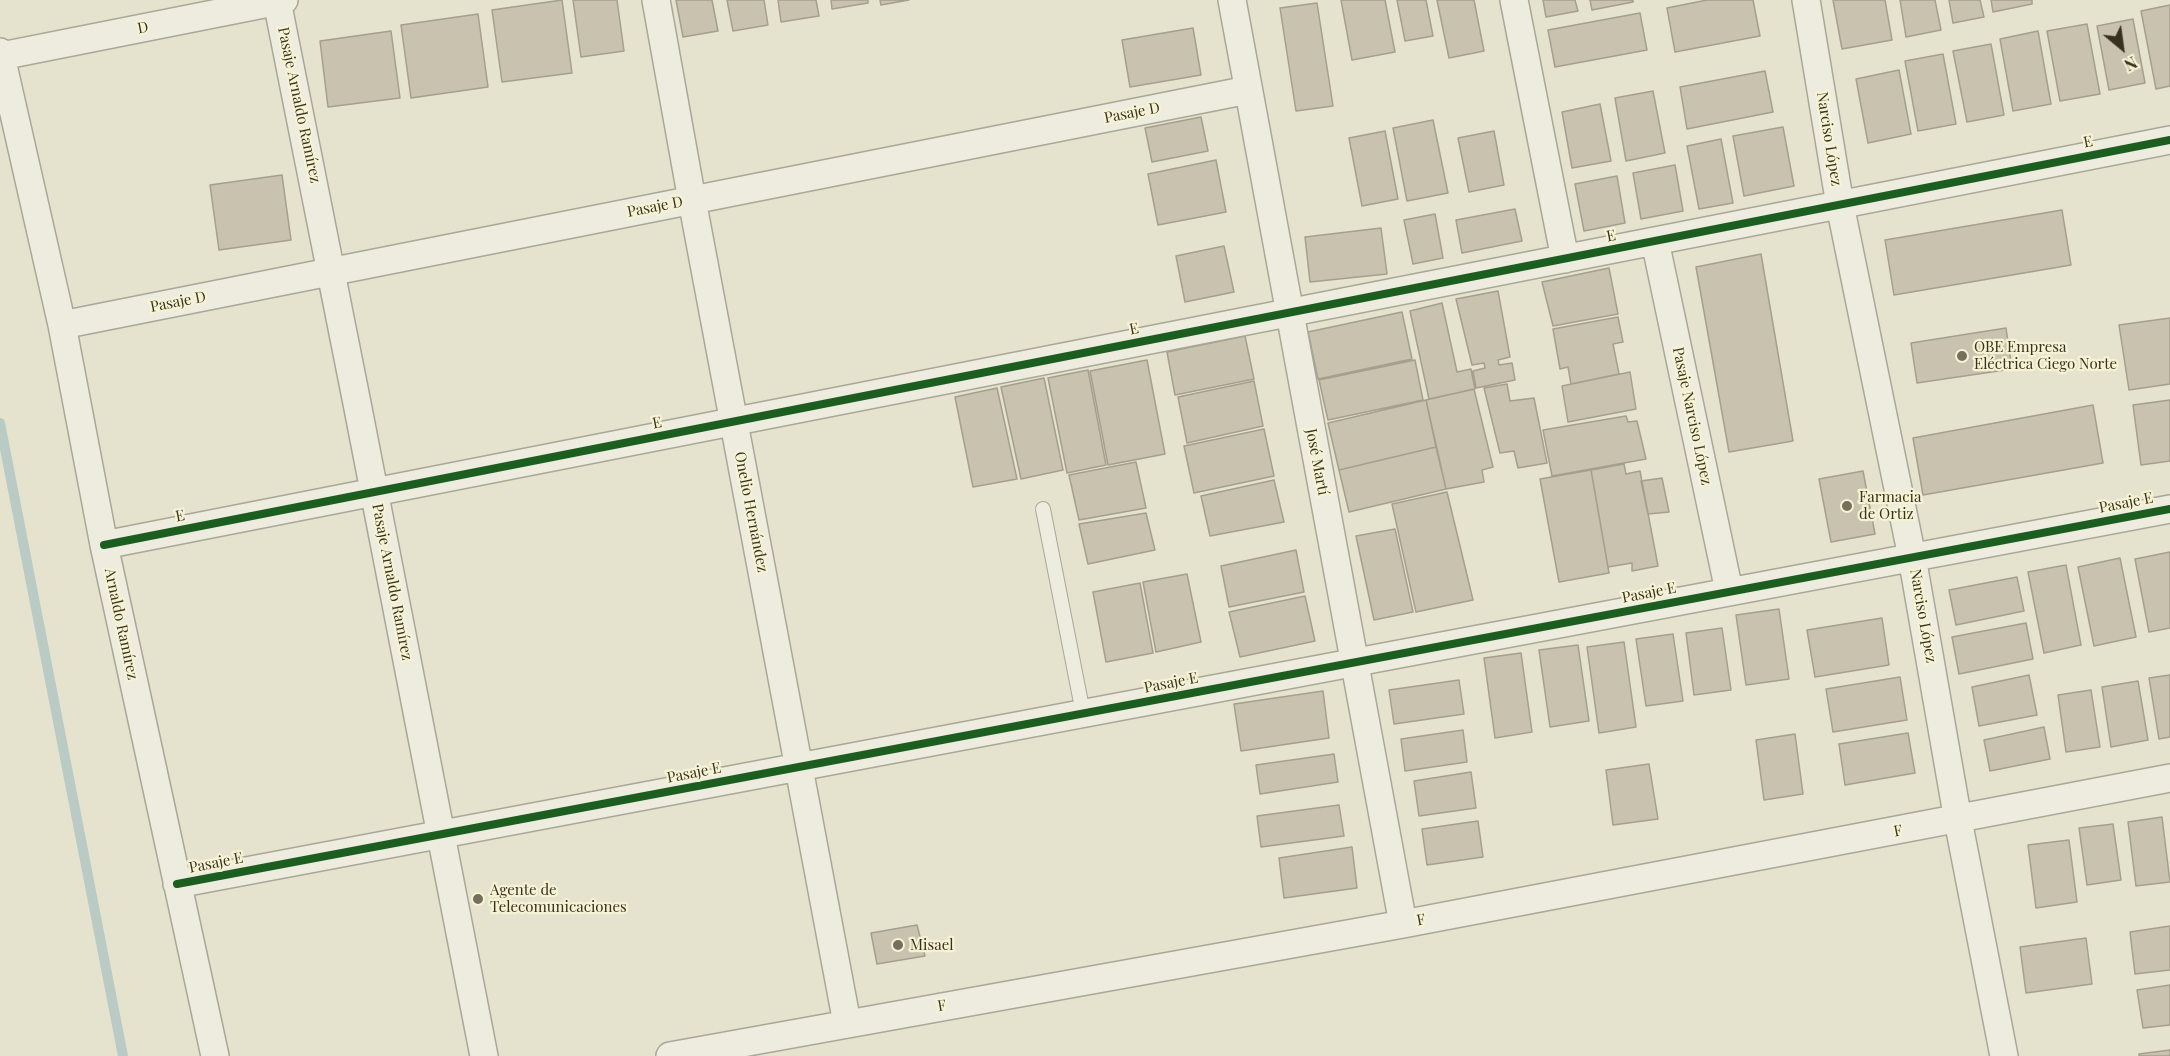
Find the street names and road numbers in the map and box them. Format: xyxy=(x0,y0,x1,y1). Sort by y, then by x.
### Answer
street label: D xyxy=(136,18,150,38)
street label: Pasaje Arnaldo Ramírez xyxy=(274,25,324,185)
street label: Narciso López xyxy=(1813,91,1845,187)
street label: Pasaje D xyxy=(1103,99,1161,127)
street label: E xyxy=(2082,132,2094,152)
street label: Pasaje D xyxy=(626,193,684,221)
street label: E xyxy=(1605,226,1617,246)
street label: Pasaje D xyxy=(149,288,207,316)
street label: E xyxy=(1128,319,1140,339)
street label: Pasaje Narciso López xyxy=(1669,345,1715,487)
street label: E xyxy=(651,413,663,433)
street label: José Martí xyxy=(1302,427,1332,497)
street label: Onelio Hernández xyxy=(730,450,772,574)
street label: Pasaje E xyxy=(2097,489,2155,517)
street label: Pasaje Arnaldo Ramírez xyxy=(368,502,416,662)
street label: E xyxy=(174,506,186,526)
street label: Arnaldo Ramírez xyxy=(100,567,142,681)
street label: Narciso López xyxy=(1906,568,1940,664)
street label: Pasaje E xyxy=(1620,579,1678,607)
street label: Pasaje E xyxy=(1142,669,1200,697)
street label: Pasaje E xyxy=(665,759,723,787)
street label: F xyxy=(1892,821,1904,841)
street label: Pasaje E xyxy=(187,849,245,877)
street label: F xyxy=(1415,910,1427,930)
street label: F xyxy=(936,996,948,1016)

